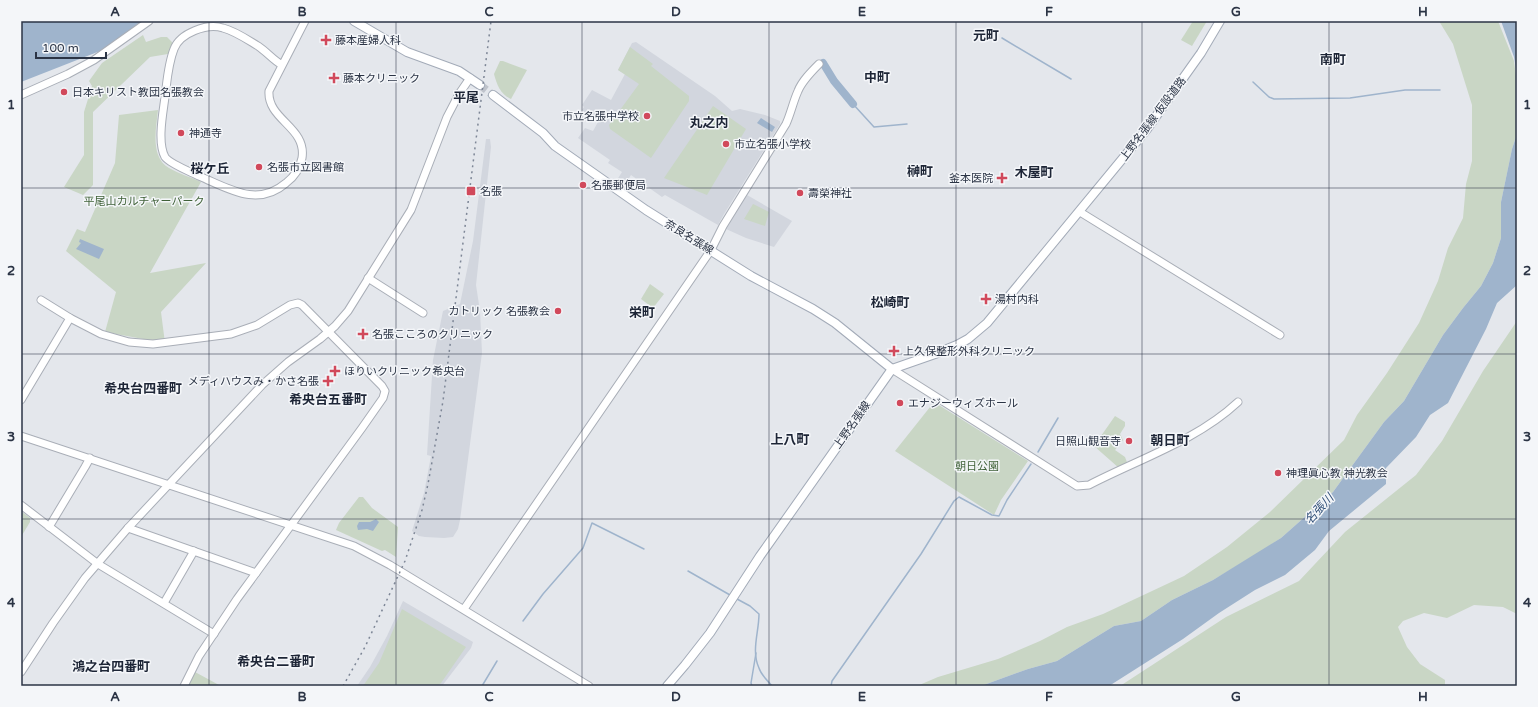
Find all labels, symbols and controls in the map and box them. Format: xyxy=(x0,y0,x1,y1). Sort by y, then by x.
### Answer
text: A xyxy=(110,4,120,20)
text: B xyxy=(297,4,307,20)
text: C xyxy=(484,4,494,20)
text: D xyxy=(671,4,681,20)
text: E xyxy=(858,4,866,20)
text: F xyxy=(1045,4,1053,20)
text: G xyxy=(1231,4,1241,20)
text: H xyxy=(1418,4,1428,20)
district label: 元町 xyxy=(973,28,999,44)
scale bar xyxy=(36,34,106,60)
marker: 藤本産婦人科 xyxy=(320,34,332,46)
place label: 藤本産婦人科 xyxy=(335,34,401,47)
text: 100 m xyxy=(42,41,79,55)
district label: 南町 xyxy=(1320,52,1346,68)
district label: 中町 xyxy=(864,70,890,86)
marker: 藤本クリニック xyxy=(328,72,340,84)
place label: 藤本クリニック xyxy=(343,72,420,85)
street label: 上野名張線 仮設道路 xyxy=(1117,74,1189,164)
place label: 日本キリスト教団名張教会 xyxy=(72,86,204,99)
marker: 日本キリスト教団名張教会 xyxy=(59,87,69,97)
district label: 平尾 xyxy=(453,90,479,106)
text: 1 xyxy=(7,97,15,113)
text: 1 xyxy=(1523,97,1531,113)
place label: 市立名張中学校 xyxy=(562,110,639,123)
marker: 市立名張中学校 xyxy=(642,111,652,121)
district label: 丸之内 xyxy=(689,115,729,131)
place label: 神通寺 xyxy=(189,127,222,140)
marker: 神通寺 xyxy=(176,128,186,138)
place label: 市立名張小学校 xyxy=(734,138,811,151)
marker: 市立名張小学校 xyxy=(721,139,731,149)
district label: 桜ケ丘 xyxy=(190,161,230,177)
place label: 名張市立図書館 xyxy=(267,161,344,174)
marker: 名張市立図書館 xyxy=(254,162,264,172)
district label: 榊町 xyxy=(907,164,933,180)
district label: 木屋町 xyxy=(1014,165,1054,181)
place label: 釜本医院 xyxy=(949,172,993,185)
marker: 釜本医院 xyxy=(996,172,1008,184)
place label: 名張郵便局 xyxy=(591,179,646,192)
marker: 名張郵便局 xyxy=(578,180,588,190)
marker: 名張 xyxy=(465,185,477,197)
place label: 名張 xyxy=(480,185,502,198)
place label: 壽榮神社 xyxy=(808,187,852,200)
marker: 壽榮神社 xyxy=(795,188,805,198)
park label: 平尾山カルチャーパーク xyxy=(84,195,204,208)
street label: 奈良名張線 xyxy=(662,217,716,257)
text: 2 xyxy=(7,263,15,279)
text: 2 xyxy=(1523,263,1531,279)
marker: 湯村内科 xyxy=(980,293,992,305)
place label: 湯村内科 xyxy=(995,293,1039,306)
district label: 松崎町 xyxy=(870,295,910,311)
place label: カトリック 名張教会 xyxy=(448,305,550,318)
district label: 栄町 xyxy=(629,305,655,321)
marker: カトリック 名張教会 xyxy=(553,306,563,316)
marker: 名張こころのクリニック xyxy=(357,328,369,340)
place label: 名張こころのクリニック xyxy=(372,328,493,341)
marker: 上久保整形外科クリニック xyxy=(888,345,900,357)
place label: 上久保整形外科クリニック xyxy=(903,345,1035,358)
marker: ほりいクリニック希央台 xyxy=(329,365,341,377)
place label: ほりいクリニック希央台 xyxy=(344,365,465,378)
place label: メディハウスみ・かさ名張 xyxy=(188,375,319,388)
marker: メディハウスみ・かさ名張 xyxy=(322,375,334,387)
district label: 希央台四番町 xyxy=(104,381,182,397)
district label: 希央台五番町 xyxy=(289,392,367,408)
place label: エナジーウィズホール xyxy=(908,397,1018,410)
marker: エナジーウィズホール xyxy=(895,398,905,408)
street label: 上野名張線 xyxy=(831,399,873,451)
text: 3 xyxy=(7,429,15,445)
text: 3 xyxy=(1523,429,1531,445)
district label: 上八町 xyxy=(770,432,810,448)
district label: 朝日町 xyxy=(1150,433,1190,449)
place label: 日照山観音寺 xyxy=(1055,435,1121,448)
marker: 日照山観音寺 xyxy=(1124,436,1134,446)
park label: 朝日公園 xyxy=(955,460,999,473)
place label: 神理眞心教 神光教会 xyxy=(1286,467,1388,480)
marker: 神理眞心教 神光教会 xyxy=(1273,468,1283,478)
water label: 名張川 xyxy=(1302,490,1338,527)
text: 4 xyxy=(7,595,16,611)
text: 4 xyxy=(1523,595,1532,611)
district label: 希央台二番町 xyxy=(237,654,315,670)
district label: 鴻之台四番町 xyxy=(72,659,150,675)
text: A xyxy=(110,689,120,705)
text: B xyxy=(297,689,307,705)
text: C xyxy=(484,689,494,705)
text: D xyxy=(671,689,681,705)
text: E xyxy=(858,689,866,705)
text: F xyxy=(1045,689,1053,705)
text: G xyxy=(1231,689,1241,705)
text: H xyxy=(1418,689,1428,705)

